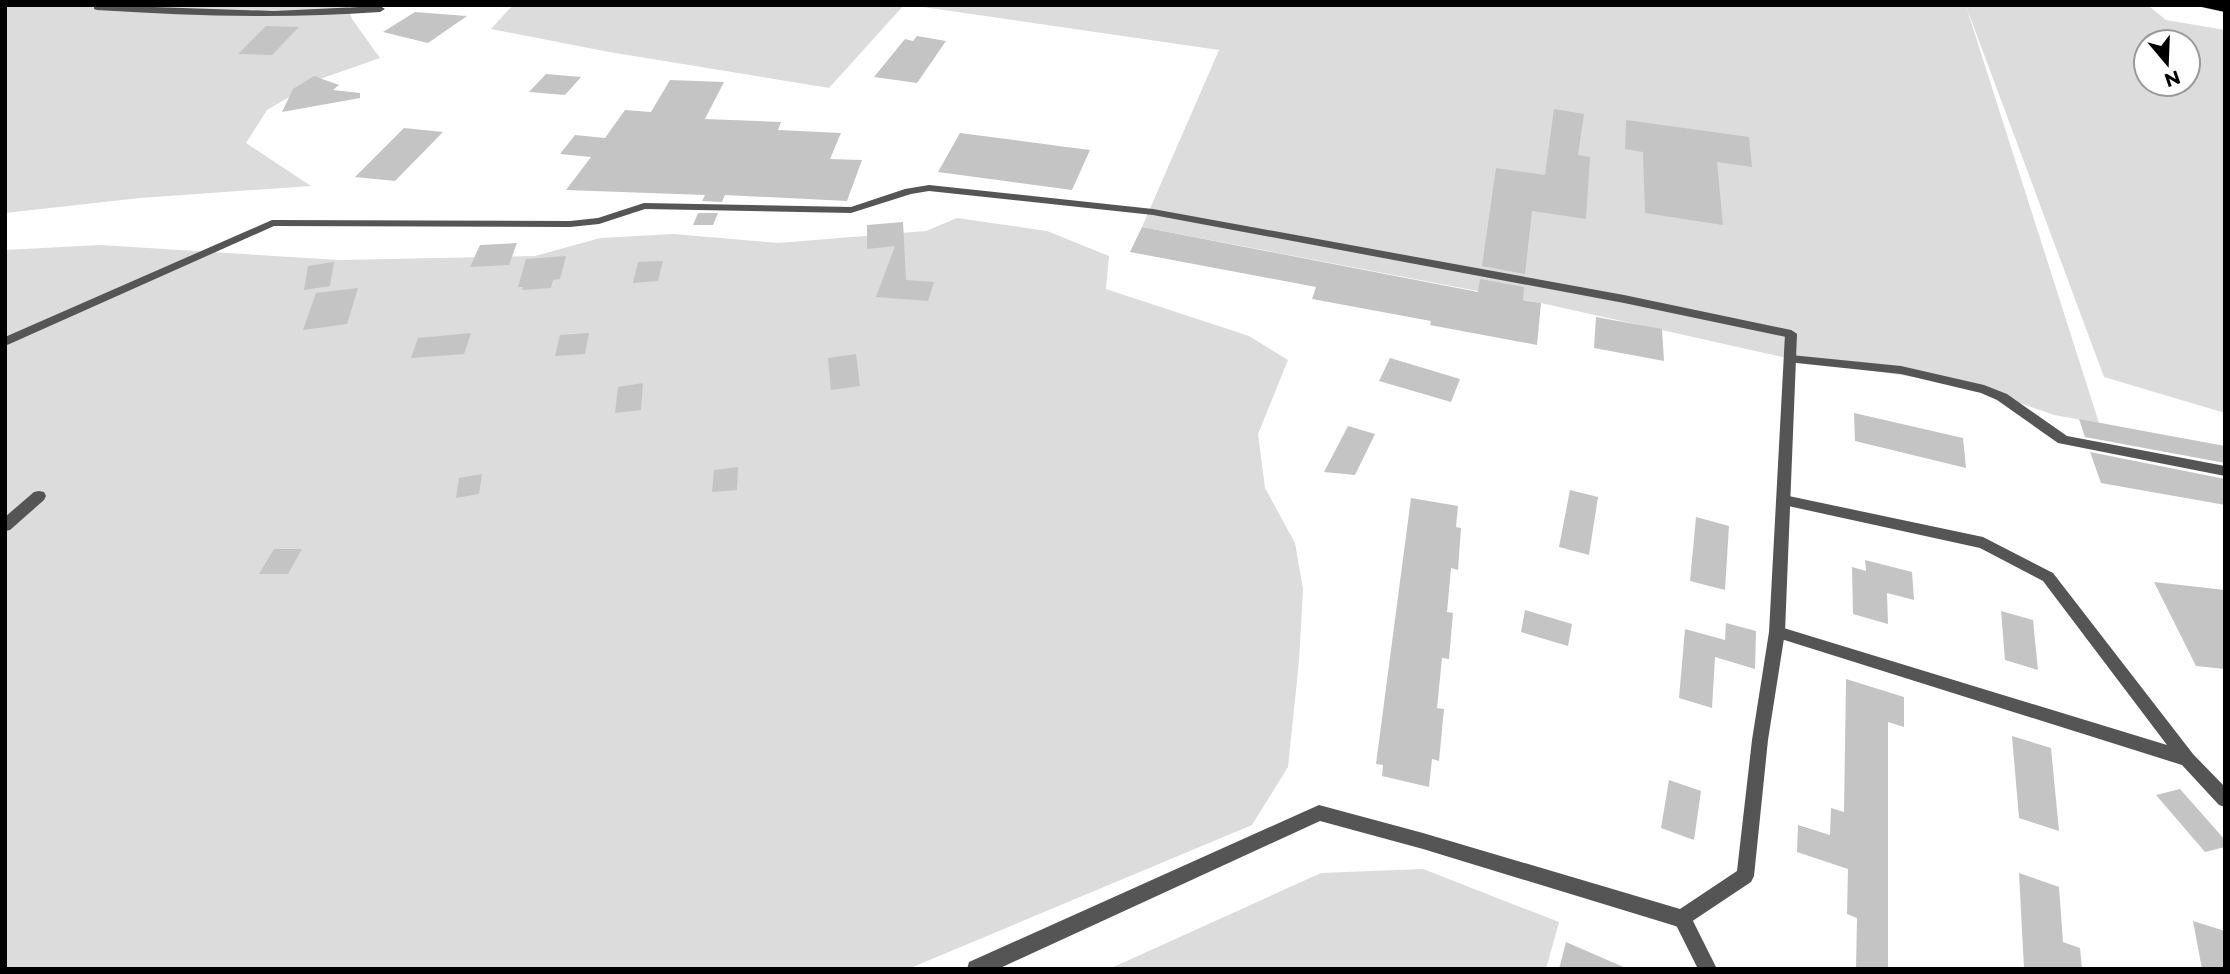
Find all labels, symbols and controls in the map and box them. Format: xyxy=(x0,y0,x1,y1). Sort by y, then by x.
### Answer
north arrow xyxy=(2132,28,2202,98)
text: N xyxy=(2161,65,2183,92)

